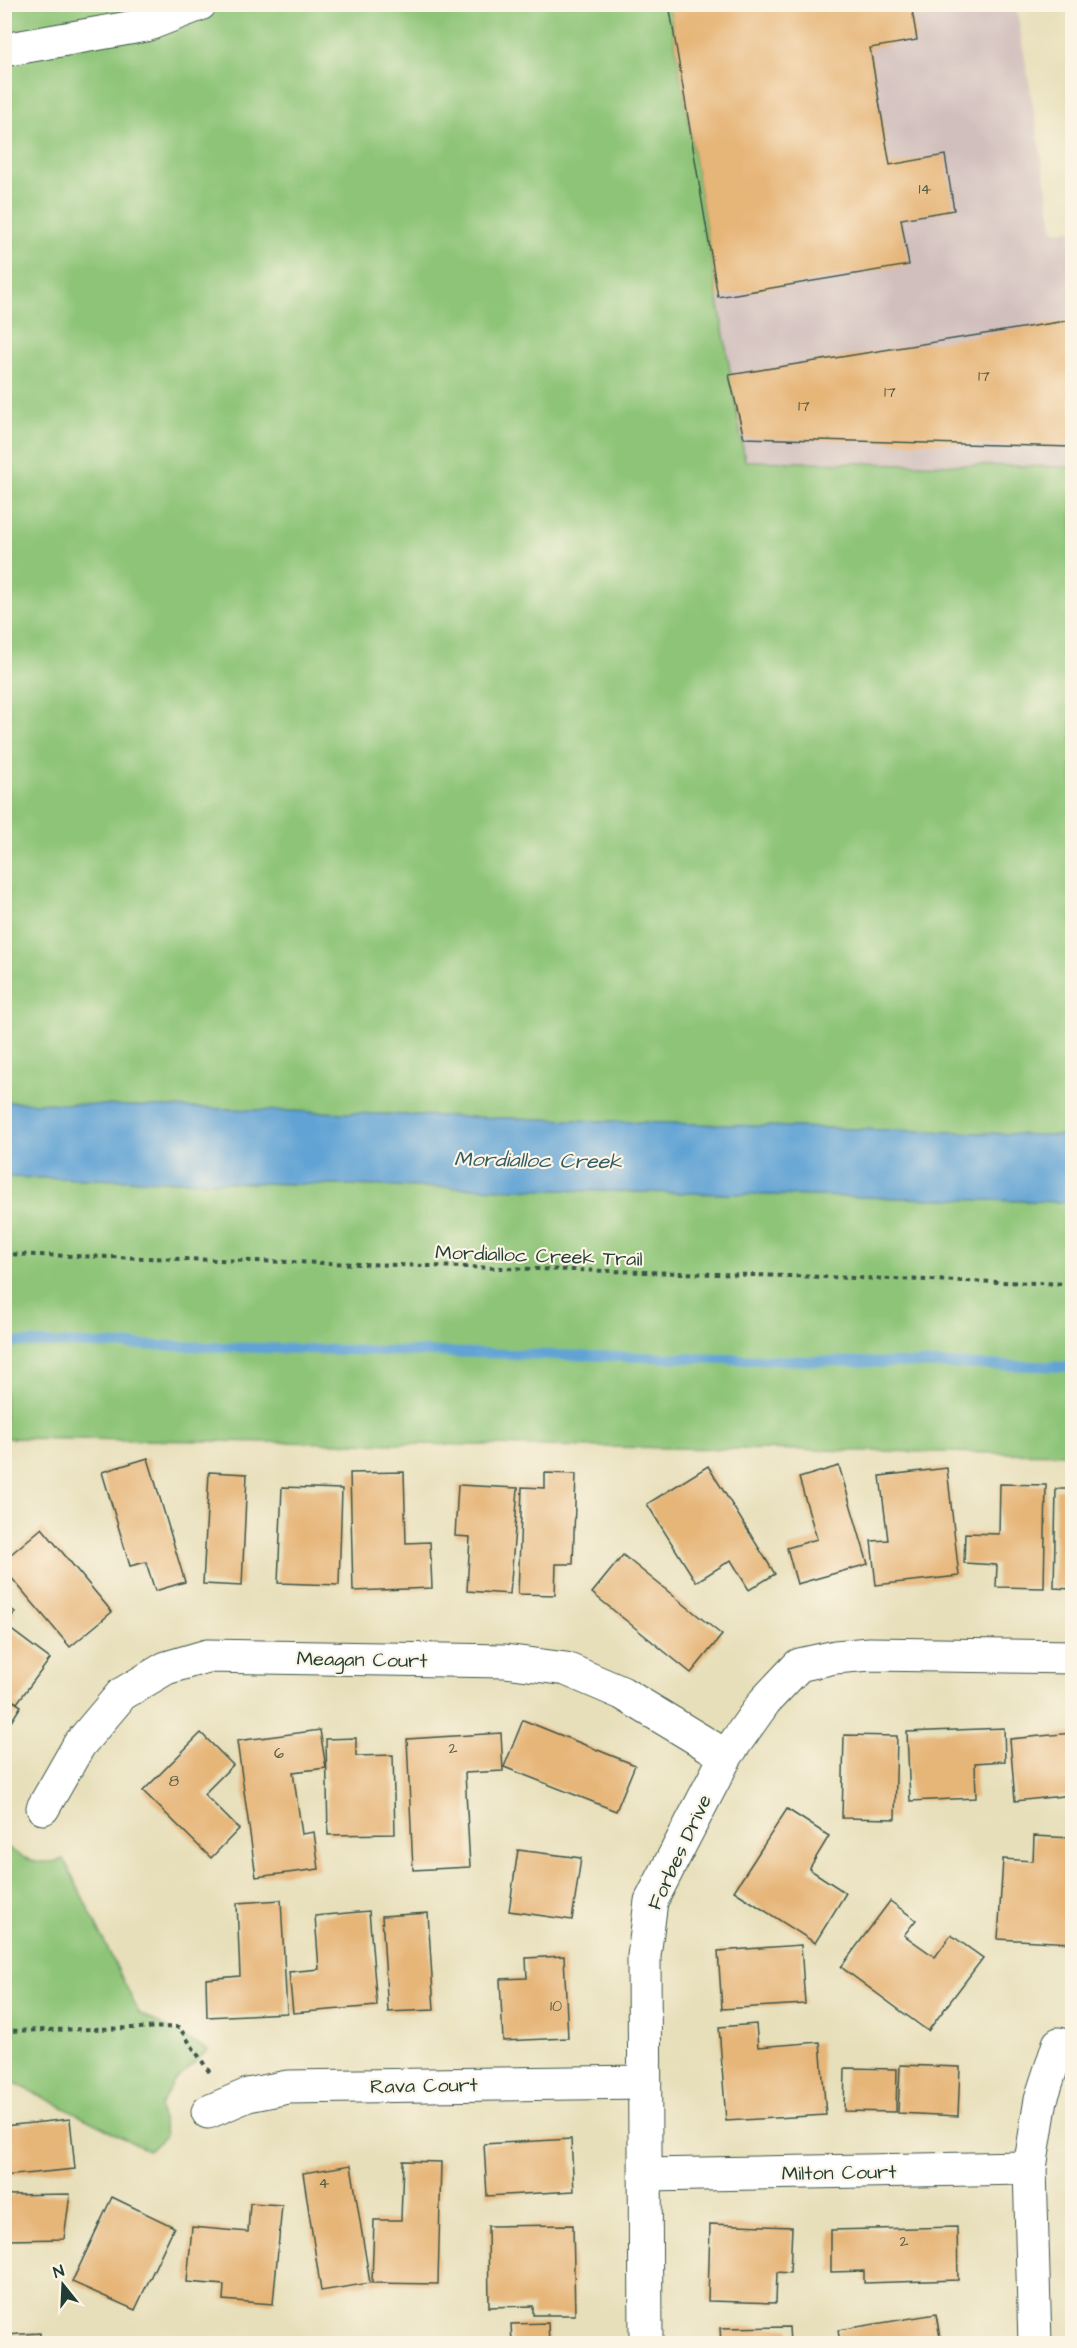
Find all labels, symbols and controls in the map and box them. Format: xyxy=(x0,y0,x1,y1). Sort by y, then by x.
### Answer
house number: 14 xyxy=(919,178,932,200)
house number: 17 xyxy=(978,365,990,387)
house number: 17 xyxy=(884,381,896,403)
house number: 17 xyxy=(798,395,810,417)
water label: Mordialloc Creek xyxy=(454,1145,623,1176)
street label: Mordialloc Creek Trail xyxy=(435,1238,643,1274)
street label: Meagan Court xyxy=(296,1645,428,1676)
house number: 2 xyxy=(448,1737,458,1759)
house number: 6 xyxy=(274,1742,284,1764)
house number: 8 xyxy=(169,1770,179,1792)
street label: Forbes Drive xyxy=(641,1790,719,1915)
house number: 10 xyxy=(550,1995,562,2017)
street label: Rava Court xyxy=(370,2071,478,2101)
street label: Milton Court xyxy=(781,2158,897,2188)
house number: 4 xyxy=(319,2172,330,2194)
house number: 2 xyxy=(899,2230,909,2252)
north arrow xyxy=(33,2255,93,2315)
text: N xyxy=(51,2260,67,2284)

